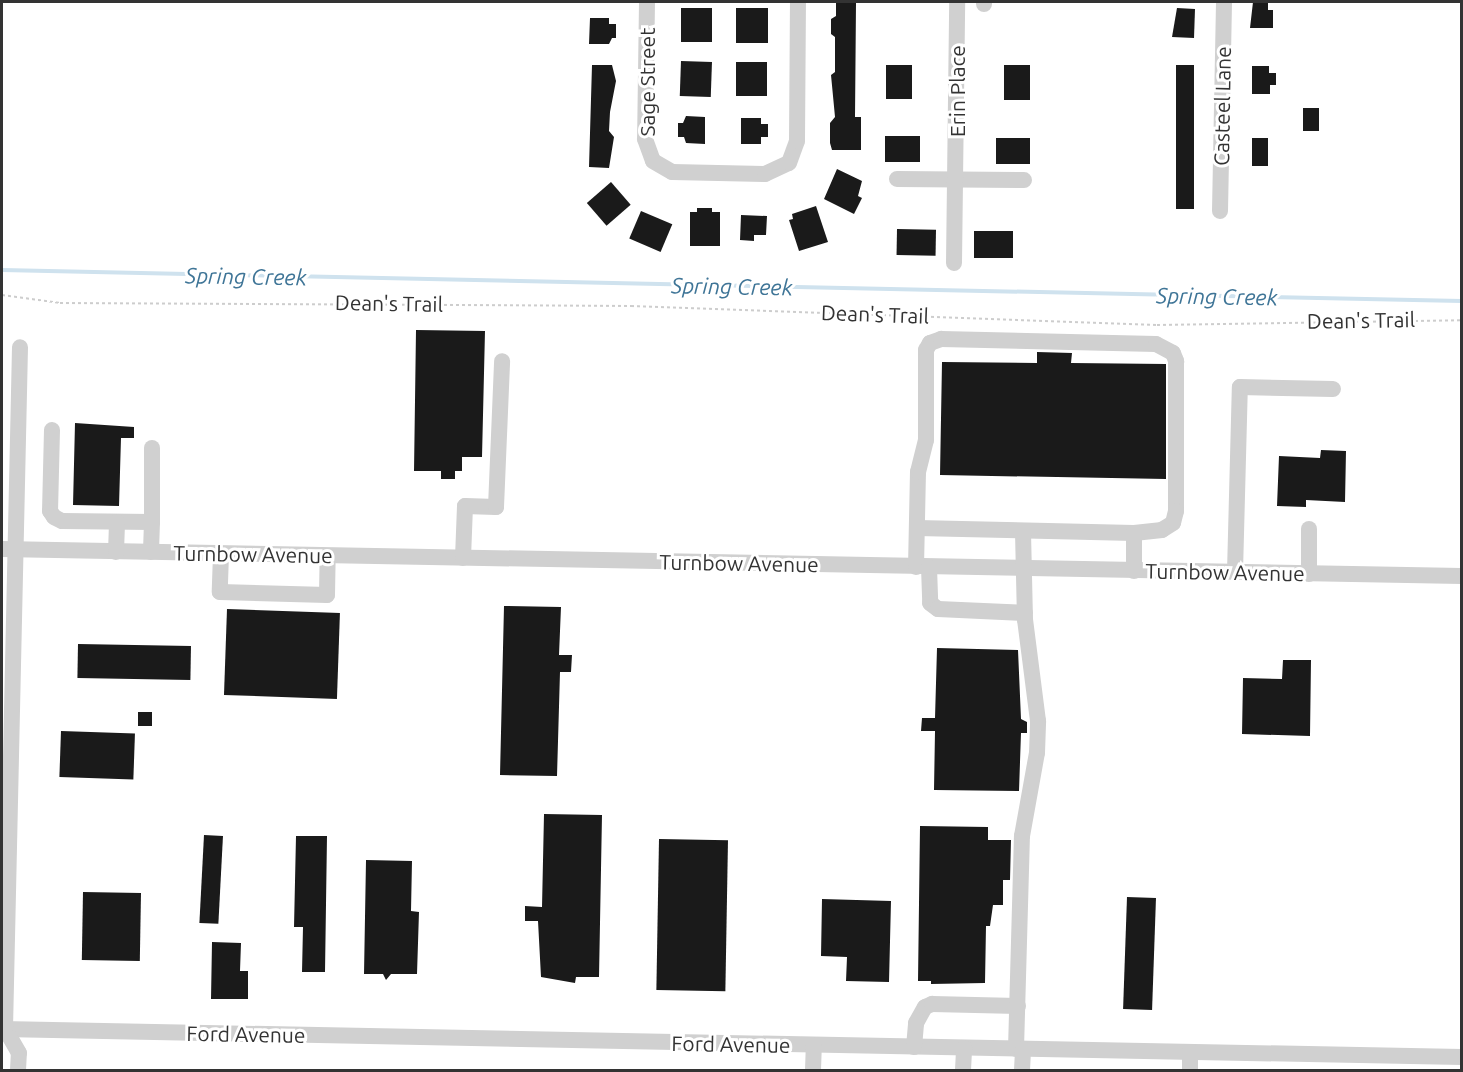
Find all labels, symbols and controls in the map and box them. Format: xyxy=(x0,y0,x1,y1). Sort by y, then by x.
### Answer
street label: Sage Street xyxy=(634,28,660,136)
street label: Erin Place xyxy=(944,45,970,137)
street label: Casteel Lane xyxy=(1208,46,1236,166)
water label: Spring Creek xyxy=(185,262,307,290)
water label: Spring Creek xyxy=(671,272,793,300)
water label: Spring Creek xyxy=(1156,282,1278,310)
street label: Dean's Trail xyxy=(335,289,443,317)
street label: Dean's Trail xyxy=(821,300,929,328)
street label: Dean's Trail xyxy=(1307,306,1415,334)
street label: Turnbow Avenue xyxy=(173,540,333,568)
street label: Turnbow Avenue xyxy=(659,549,819,577)
street label: Turnbow Avenue xyxy=(1145,558,1305,586)
street label: Ford Avenue xyxy=(186,1020,306,1048)
street label: Ford Avenue xyxy=(671,1030,791,1058)

